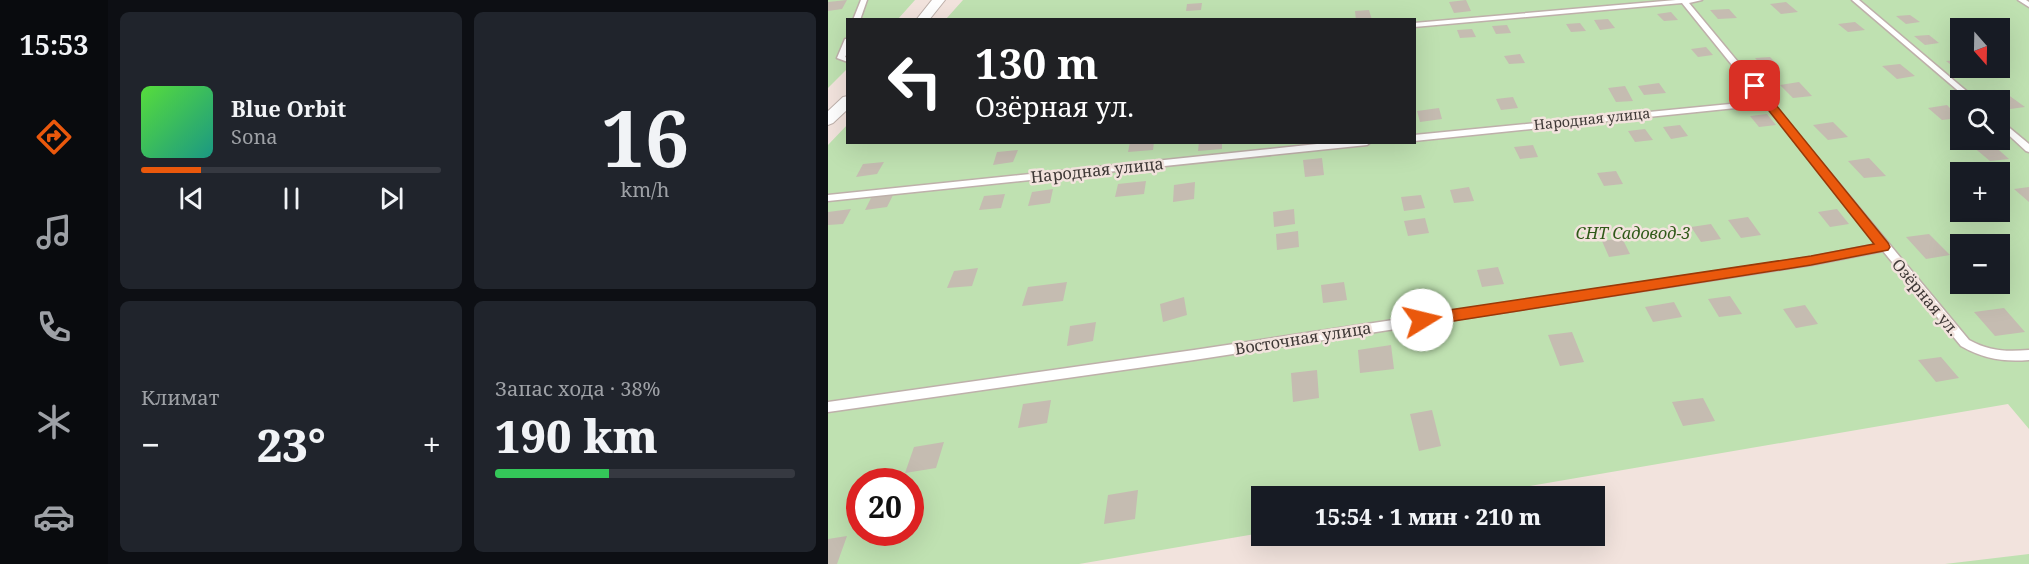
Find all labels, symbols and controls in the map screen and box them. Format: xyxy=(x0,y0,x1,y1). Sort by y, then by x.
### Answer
north arrow xyxy=(1950,18,2010,78)
map controls xyxy=(1950,18,2010,294)
text: 15:53 xyxy=(19,26,89,63)
text: 130 m xyxy=(975,34,1099,91)
icon: left xyxy=(876,42,954,120)
pin xyxy=(1729,60,1780,111)
icon: arrive xyxy=(1738,69,1771,102)
text: 16 xyxy=(601,84,689,190)
text: Озёрная ул. xyxy=(975,88,1134,125)
button: search xyxy=(1950,90,2010,150)
text: Blue Orbit xyxy=(231,93,346,123)
street label: Народная улица xyxy=(1533,103,1651,134)
icon: directions xyxy=(33,116,75,158)
text: Sona xyxy=(231,123,278,150)
street label: Народная улица xyxy=(1029,152,1165,188)
button: + xyxy=(1950,162,2010,222)
text: km/h xyxy=(620,176,670,203)
icon: previous xyxy=(175,182,208,215)
icon: pause xyxy=(275,182,308,215)
icon: next xyxy=(375,182,408,215)
icon: music xyxy=(33,211,75,253)
park label: СНТ Садовод-3 xyxy=(1576,222,1690,244)
button: − xyxy=(1950,234,2010,294)
street label: Озёрная ул. xyxy=(1887,254,1965,340)
position arrow xyxy=(1390,288,1454,352)
icon: phone xyxy=(33,306,75,348)
street label: Восточная улица xyxy=(1233,316,1373,360)
text: Запас хода · 38% xyxy=(495,375,660,402)
text: Климат xyxy=(141,384,219,411)
icon: climate xyxy=(33,401,75,443)
text: 190 km xyxy=(495,405,658,466)
text: 23° xyxy=(257,414,326,475)
text: − xyxy=(141,422,160,467)
text: + xyxy=(423,422,441,467)
speed limit sign: 20 xyxy=(846,468,924,546)
icon: car xyxy=(33,496,75,538)
text: 15:54 · 1 мин · 210 m xyxy=(1315,501,1541,531)

